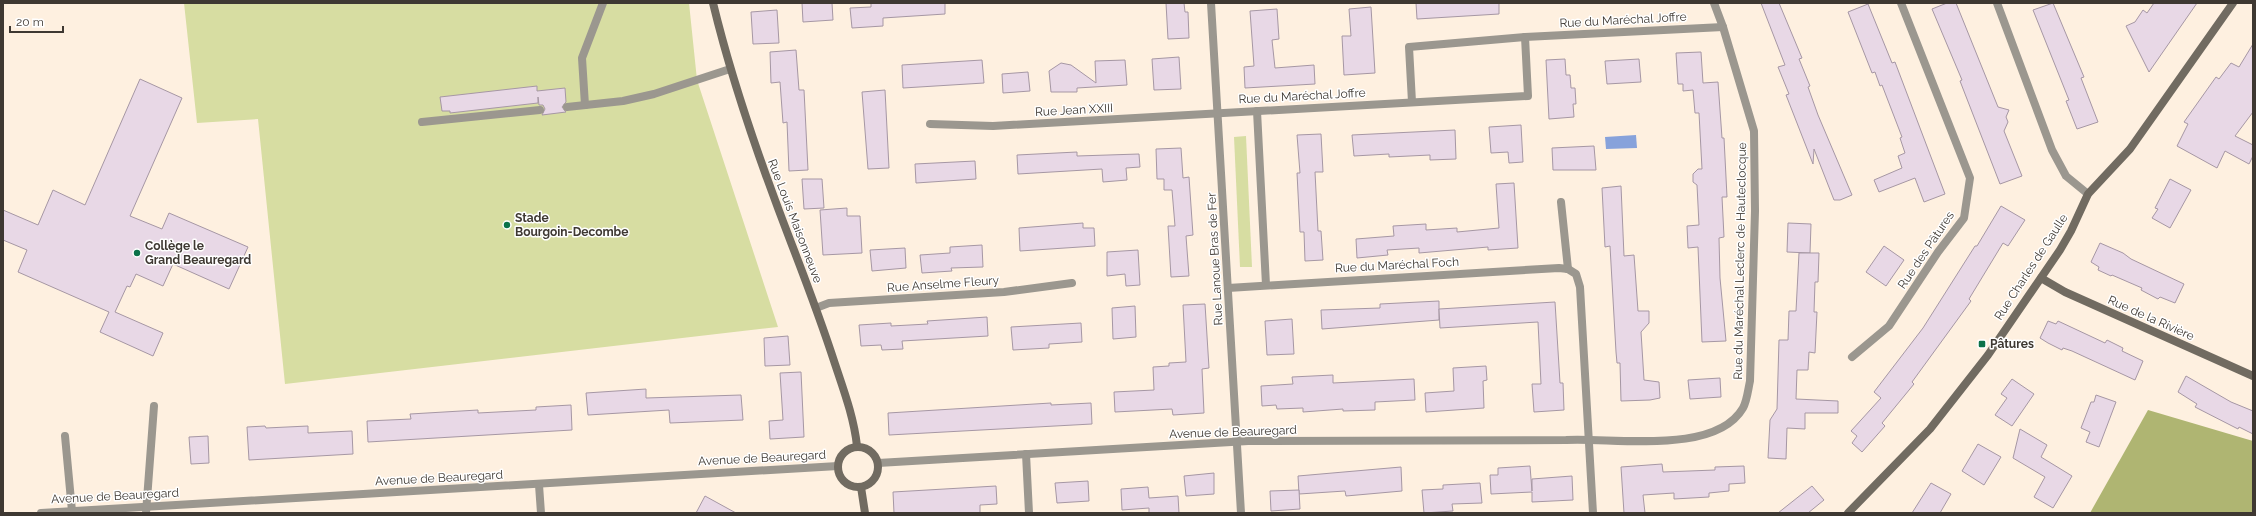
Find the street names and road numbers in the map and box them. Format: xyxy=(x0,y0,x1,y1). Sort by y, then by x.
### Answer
street label: Rue du Maréchal Joffre xyxy=(1559,10,1687,30)
street label: Rue du Maréchal Joffre xyxy=(1238,86,1366,106)
street label: Rue Jean XXIII xyxy=(1035,101,1113,119)
street label: Rue du Maréchal Leclerc de Hauteclocque xyxy=(1731,142,1749,380)
street label: Rue Louis Maisonneuve xyxy=(765,157,825,285)
street label: Rue Lanoue Bras de Fer xyxy=(1204,191,1225,326)
street label: Rue des Pâtures xyxy=(1895,209,1957,291)
street label: Rue Charles de Gaulle xyxy=(1991,211,2071,323)
street label: Rue du Maréchal Foch xyxy=(1335,255,1459,275)
street label: Rue Anselme Fleury xyxy=(887,273,1000,295)
street label: Rue de la Rivière xyxy=(2106,293,2196,343)
street label: Avenue de Beauregard xyxy=(1169,423,1297,441)
street label: Avenue de Beauregard xyxy=(698,448,826,468)
street label: Avenue de Beauregard xyxy=(375,468,503,488)
street label: Avenue de Beauregard xyxy=(51,486,179,506)

